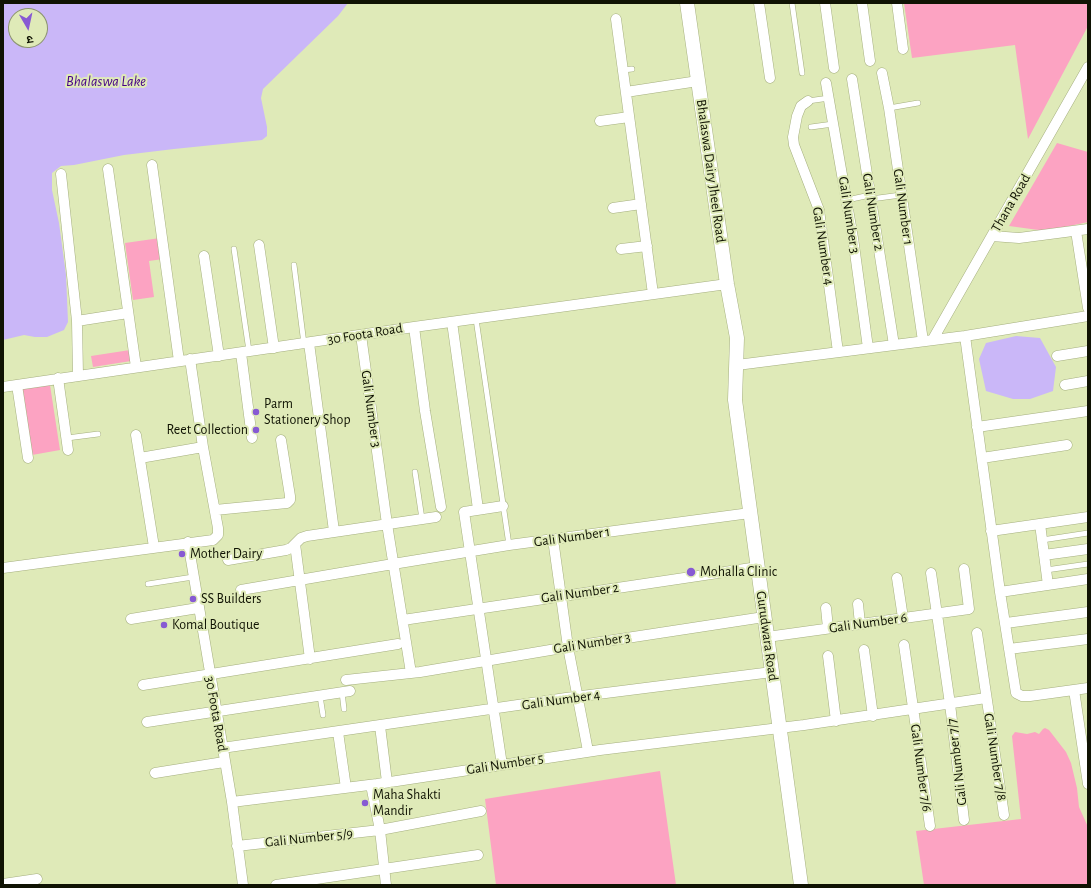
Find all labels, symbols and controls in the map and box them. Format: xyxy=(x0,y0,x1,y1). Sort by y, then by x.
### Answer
north arrow xyxy=(8,8,48,48)
text: उ xyxy=(26,33,34,45)
water label: Bhalaswa Lake xyxy=(66,72,146,90)
street label: Bhalaswa Dairy Jheel Road xyxy=(693,98,729,244)
street label: Gali Number 1 xyxy=(889,168,917,246)
street label: Thana Road xyxy=(988,171,1034,235)
street label: Gali Number 2 xyxy=(859,172,887,252)
street label: Gali Number 3 xyxy=(835,175,863,255)
street label: Gali Number 4 xyxy=(809,206,837,286)
street label: 30 Foota Road xyxy=(326,320,404,348)
street label: Gali Number 3 xyxy=(357,369,385,449)
place label: Parm Stationery Shop xyxy=(264,396,351,428)
marker: Parm Stationery Shop xyxy=(251,407,261,417)
place label: Reet Collection xyxy=(167,422,248,438)
marker: Reet Collection xyxy=(251,425,261,435)
street label: Gali Number 1 xyxy=(533,523,611,551)
place label: Mother Dairy xyxy=(190,546,262,562)
marker: Mother Dairy xyxy=(177,549,187,559)
place label: Mohalla Clinic xyxy=(700,564,777,580)
marker: Mohalla Clinic xyxy=(685,566,697,578)
street label: Gali Number 2 xyxy=(540,579,620,607)
street label: Gurudwara Road xyxy=(752,590,782,682)
place label: SS Builders xyxy=(201,591,261,607)
marker: SS Builders xyxy=(188,594,198,604)
street label: Gali Number 6 xyxy=(828,609,908,637)
place label: Komal Boutique xyxy=(172,617,259,633)
marker: Komal Boutique xyxy=(159,620,169,630)
street label: Gali Number 3 xyxy=(552,629,632,657)
street label: 30 Foota Road xyxy=(201,675,231,753)
street label: Gali Number 4 xyxy=(521,686,601,714)
street label: Gali Number 7/8 xyxy=(980,712,1010,802)
street label: Gali Number 7/7 xyxy=(943,717,971,807)
street label: Gali Number 7/6 xyxy=(907,723,935,813)
street label: Gali Number 5 xyxy=(465,750,545,778)
place label: Maha Shakti Mandir xyxy=(373,787,441,820)
marker: Maha Shakti Mandir xyxy=(360,798,370,808)
street label: Gali Number 5/9 xyxy=(264,825,354,851)

